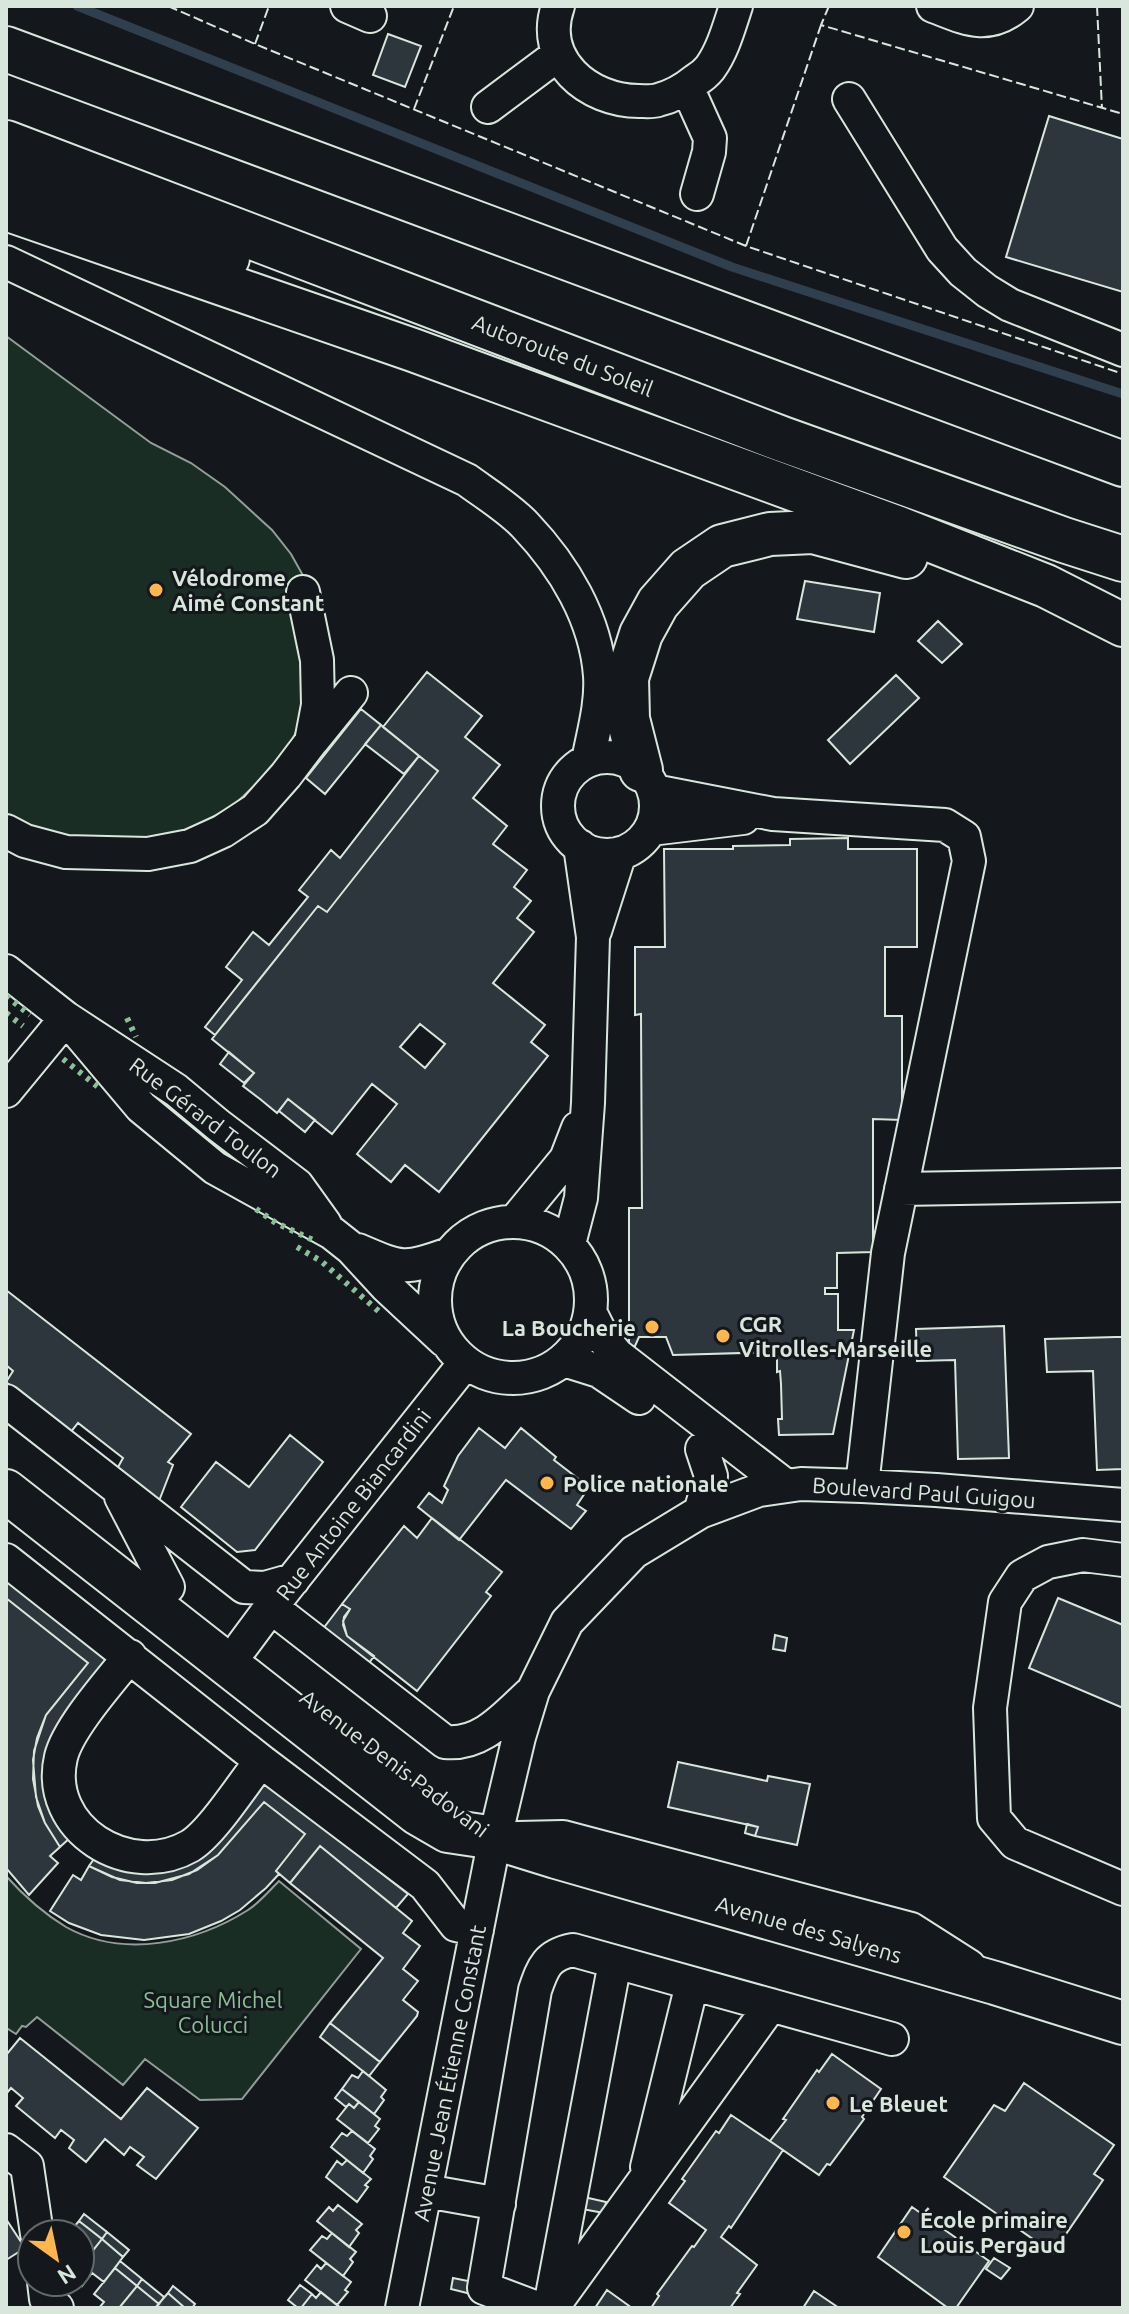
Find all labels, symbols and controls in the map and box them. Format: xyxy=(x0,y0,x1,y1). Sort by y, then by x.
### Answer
street label: Autoroute du Soleil xyxy=(469,309,657,401)
place label: Vélodrome Aimé Constant xyxy=(172,565,324,615)
marker: Vélodrome Aimé Constant xyxy=(147,581,165,599)
street label: Rue Gérard Toulon xyxy=(125,1052,287,1182)
place label: CGR Vitrolles-Marseille xyxy=(739,1311,932,1361)
place label: La Boucherie xyxy=(502,1315,636,1340)
marker: La Boucherie xyxy=(643,1318,661,1336)
marker: CGR Vitrolles-Marseille xyxy=(714,1327,732,1345)
street label: Rue Antoine Biancardini xyxy=(271,1403,435,1605)
place label: Police nationale xyxy=(563,1471,729,1496)
street label: Boulevard Paul Guigou xyxy=(812,1472,1036,1512)
marker: Police nationale xyxy=(538,1474,556,1492)
street label: Avenue Denis Padovani xyxy=(296,1684,494,1842)
street label: Avenue des Salyens xyxy=(713,1890,905,1968)
street label: Avenue Jean Étienne Constant xyxy=(407,1922,490,2223)
park label: Square Michel Colucci xyxy=(144,1987,283,2037)
place label: Le Bleuet xyxy=(849,2091,948,2116)
marker: Le Bleuet xyxy=(824,2094,842,2112)
place label: École primaire Louis Pergaud xyxy=(920,2207,1068,2257)
north arrow xyxy=(16,2218,96,2298)
marker: École primaire Louis Pergaud xyxy=(895,2223,913,2241)
text: N xyxy=(53,2260,81,2290)

